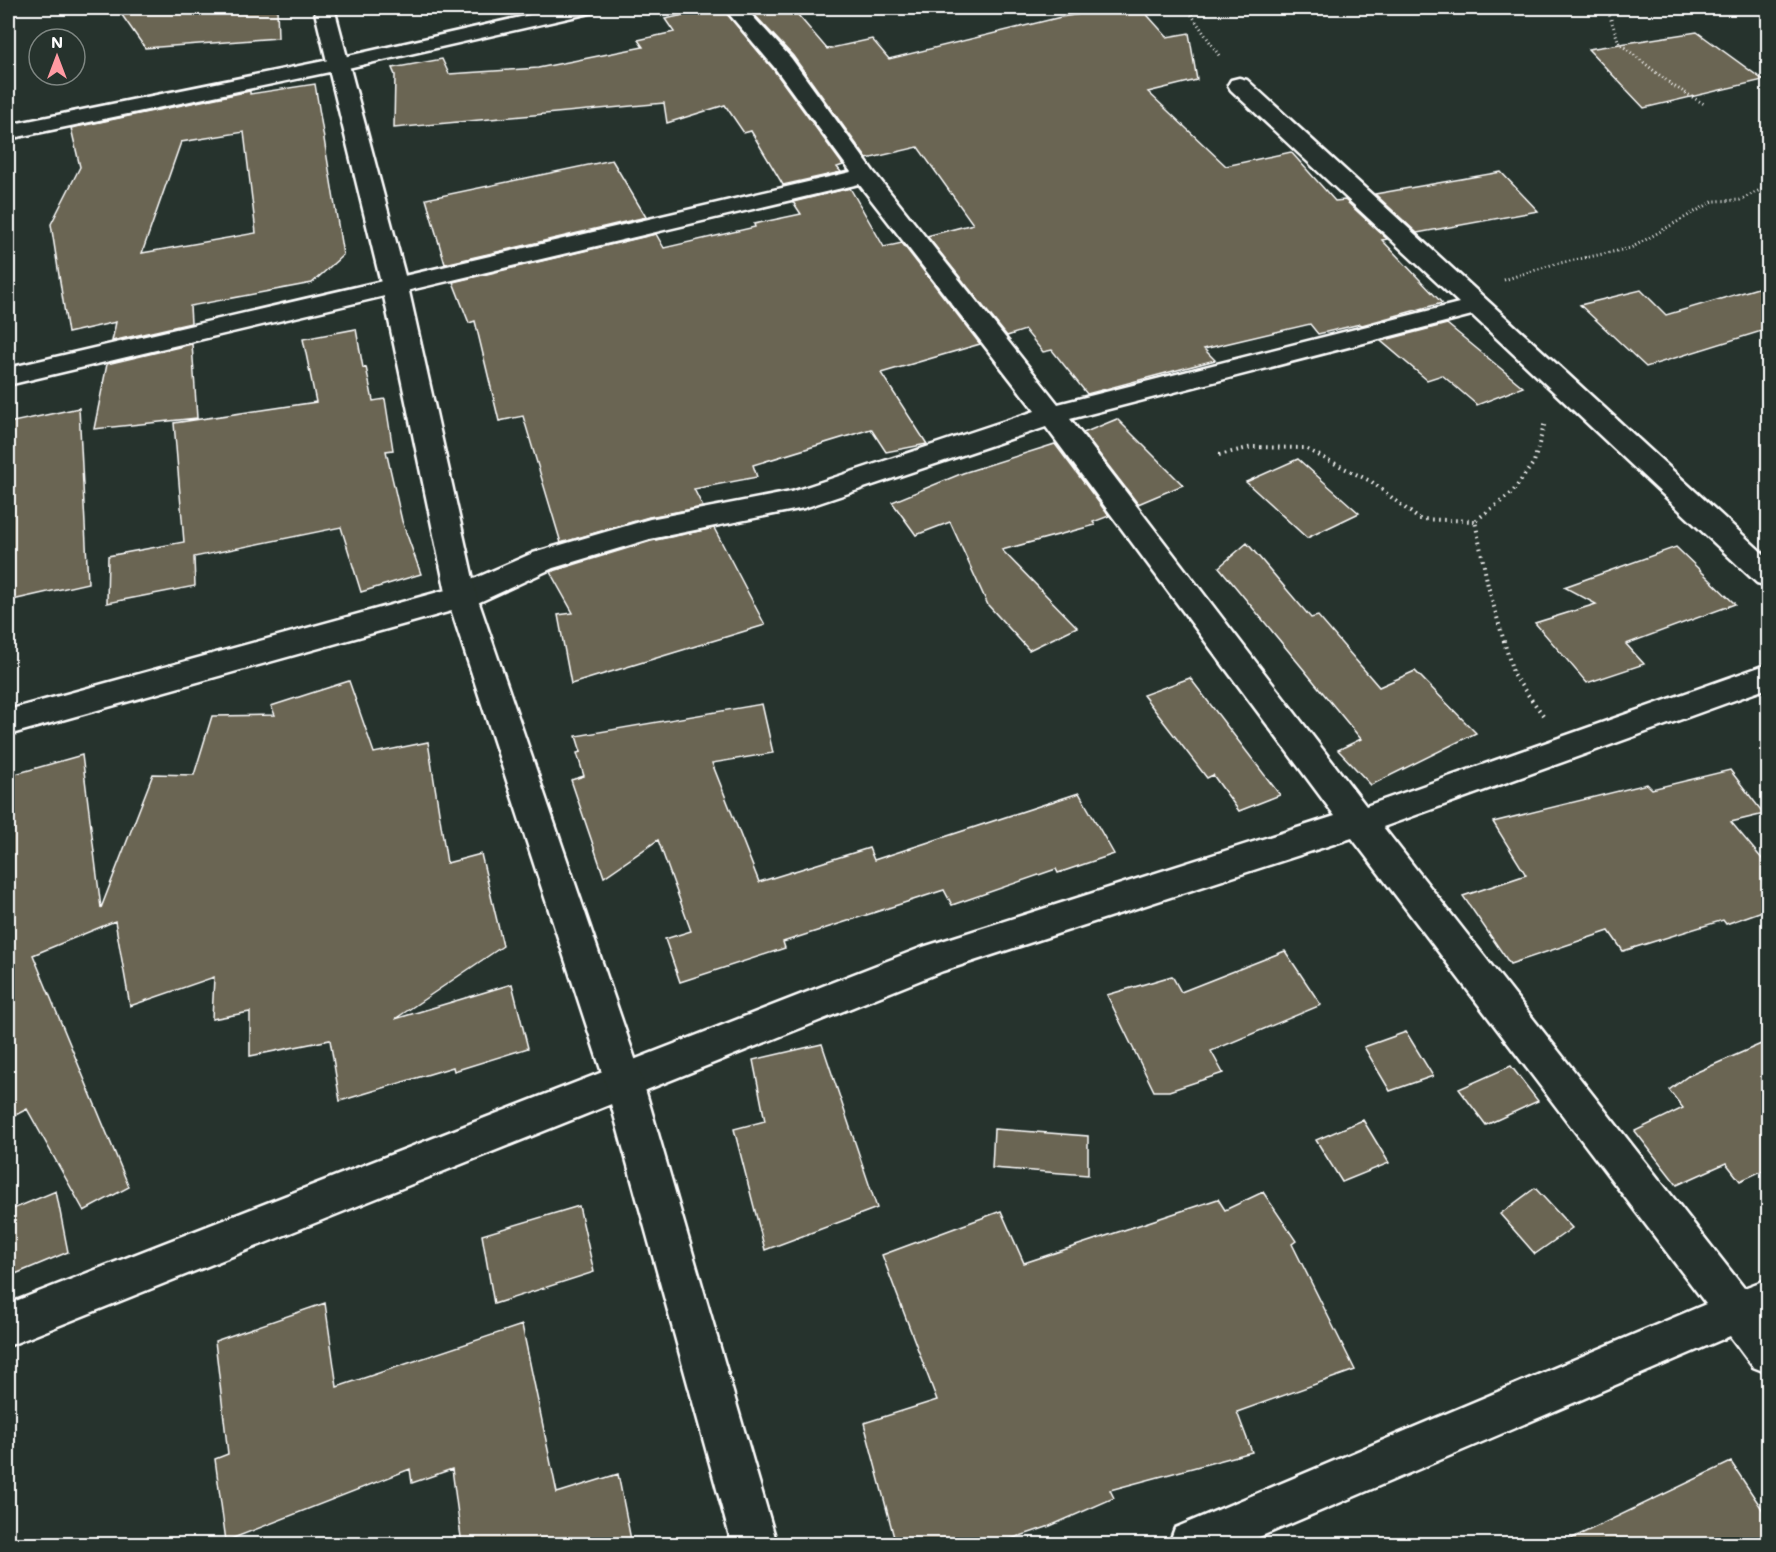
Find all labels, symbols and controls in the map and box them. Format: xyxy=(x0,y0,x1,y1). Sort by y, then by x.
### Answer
north arrow xyxy=(27,27,87,87)
text: N xyxy=(51,31,63,52)

